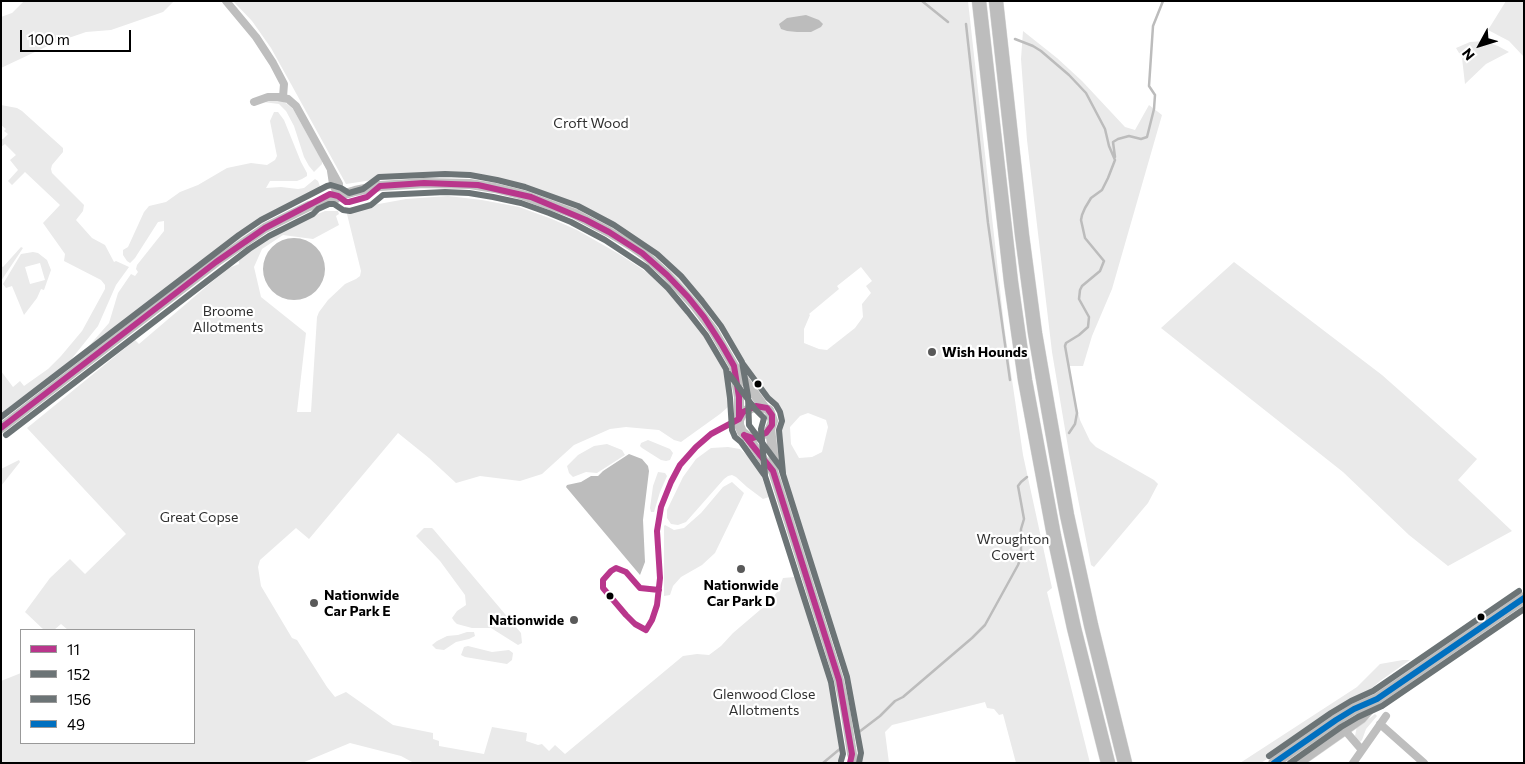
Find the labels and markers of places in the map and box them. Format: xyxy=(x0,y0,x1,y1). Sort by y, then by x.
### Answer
place label: Wish Hounds xyxy=(942,344,1028,360)
marker: Wish Hounds xyxy=(926,346,938,358)
unlabelled marker xyxy=(753,379,763,389)
marker: Nationwide Car Park D xyxy=(735,563,747,575)
place label: Nationwide Car Park D xyxy=(703,577,779,610)
place label: Nationwide Car Park E xyxy=(324,587,399,620)
unlabelled marker xyxy=(605,591,615,601)
marker: Nationwide Car Park E xyxy=(308,597,320,609)
place label: Nationwide xyxy=(489,612,564,628)
unlabelled marker xyxy=(1476,612,1486,622)
marker: Nationwide xyxy=(568,614,580,626)

